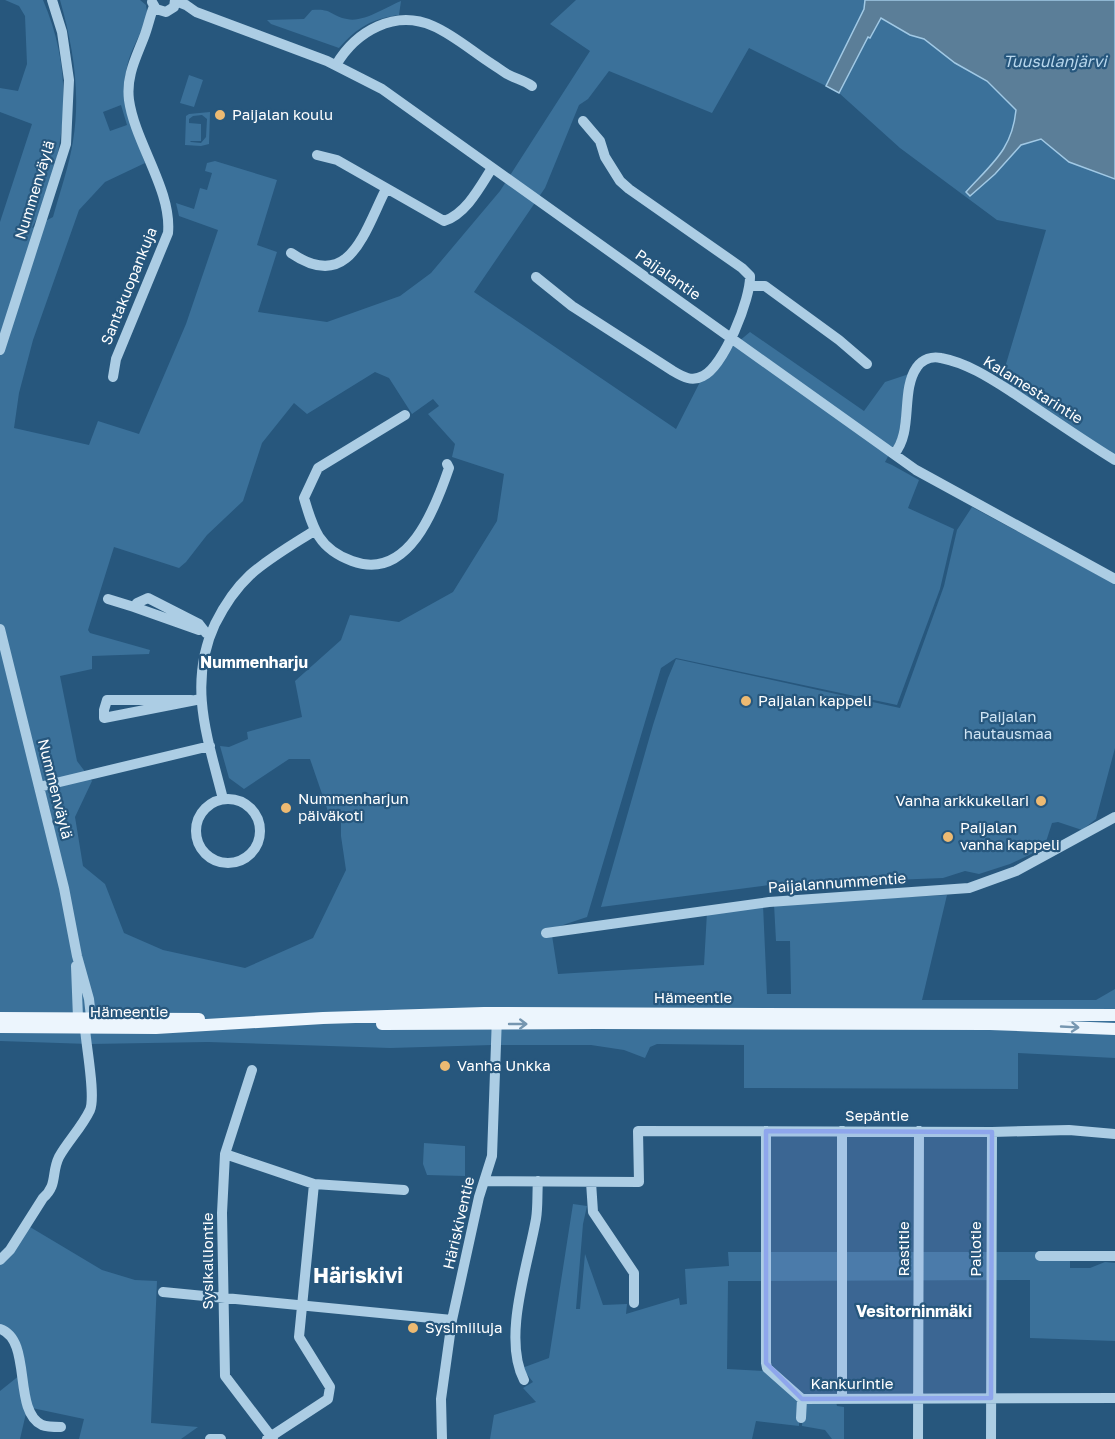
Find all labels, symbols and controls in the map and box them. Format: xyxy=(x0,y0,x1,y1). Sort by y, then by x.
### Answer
water label: Tuusulanjärvi xyxy=(1003,51,1108,71)
place label: Paijalan koulu xyxy=(232,105,333,123)
marker: Paijalan koulu xyxy=(213,108,227,122)
street label: Nummenväylä xyxy=(10,138,58,241)
street label: Santakuopankuja xyxy=(96,224,160,347)
street label: Paijalantie xyxy=(632,245,705,303)
street label: Kalamestarintie xyxy=(980,351,1087,427)
district label: Nummenharju xyxy=(200,652,308,672)
place label: Paijalan kappeli xyxy=(758,691,872,709)
marker: Paijalan kappeli xyxy=(739,694,753,708)
park label: Paijalan hautausmaa xyxy=(964,707,1052,742)
street label: Nummenväylä xyxy=(35,737,77,841)
place label: Nummenharjun päiväkoti xyxy=(298,789,409,824)
place label: Vanha arkkukellari xyxy=(896,791,1029,809)
marker: Vanha arkkukellari xyxy=(1034,794,1048,808)
marker: Nummenharjun päiväkoti xyxy=(279,801,293,815)
place label: Paijalan vanha kappeli xyxy=(960,818,1060,853)
marker: Paijalan vanha kappeli xyxy=(941,830,955,844)
street label: Paijalannummentie xyxy=(767,868,907,896)
street label: Hämeentie xyxy=(654,988,732,1006)
street label: Hämeentie xyxy=(90,1002,168,1020)
one-way arrow xyxy=(507,1018,527,1030)
one-way arrow xyxy=(1059,1021,1079,1032)
place label: Vanha Unkka xyxy=(457,1056,551,1074)
marker: Vanha Unkka xyxy=(438,1059,452,1073)
street label: Sepäntie xyxy=(845,1106,909,1124)
street label: Häriskiventie xyxy=(439,1174,478,1271)
street label: Sysikalliontie xyxy=(198,1212,216,1310)
street label: Rastitie xyxy=(894,1221,912,1277)
street label: Pallotie xyxy=(966,1221,984,1277)
district label: Häriskivi xyxy=(313,1262,403,1288)
district label: Vesitorninmäki xyxy=(856,1301,972,1321)
place label: Sysimiiluja xyxy=(425,1318,503,1336)
marker: Sysimiiluja xyxy=(406,1321,420,1335)
street label: Kankurintie xyxy=(810,1374,894,1392)

